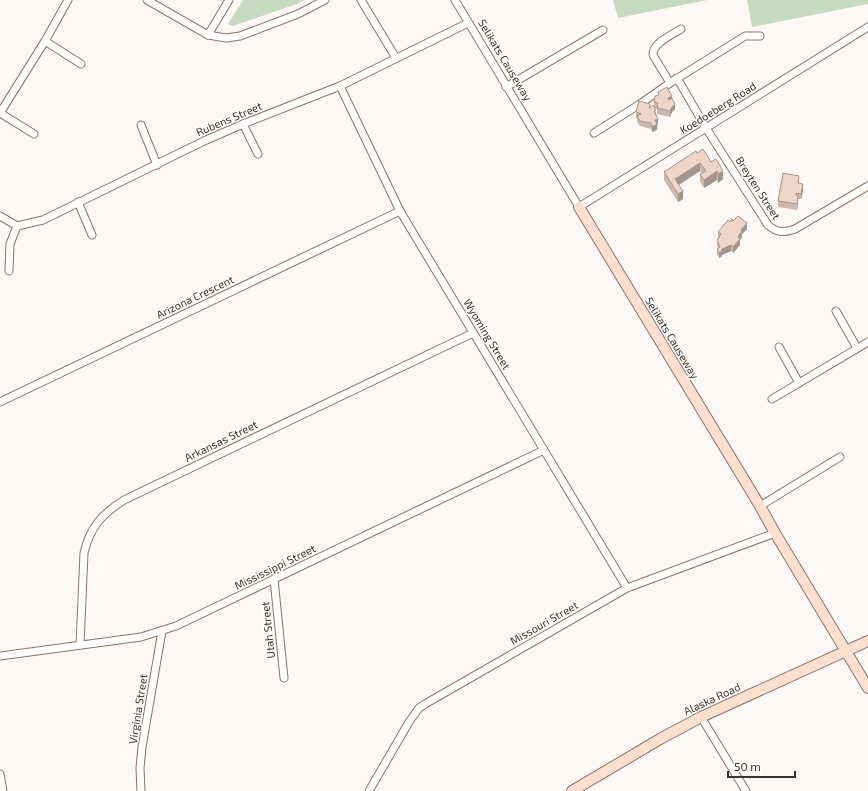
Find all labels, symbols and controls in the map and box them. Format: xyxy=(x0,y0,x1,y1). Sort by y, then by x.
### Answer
street label: Selikats Causeway xyxy=(476,17,535,103)
street label: Koedoeberg Road xyxy=(677,79,758,136)
street label: Rubens Street xyxy=(194,99,264,138)
street label: Breyten Street xyxy=(733,154,784,222)
street label: Arizona Crescent xyxy=(154,272,236,321)
street label: Selikats Causeway xyxy=(643,295,702,381)
street label: Wyoming Street xyxy=(461,296,514,372)
street label: Arkansas Street xyxy=(182,417,259,464)
street label: Mississippi Street xyxy=(232,541,317,592)
street label: Missouri Street xyxy=(507,598,580,647)
street label: Utah Street xyxy=(258,601,277,659)
street label: Virginia Street xyxy=(126,673,149,745)
street label: Alaska Road xyxy=(681,680,742,717)
scale bar xyxy=(728,753,795,779)
text: 50 m xyxy=(734,759,761,773)

